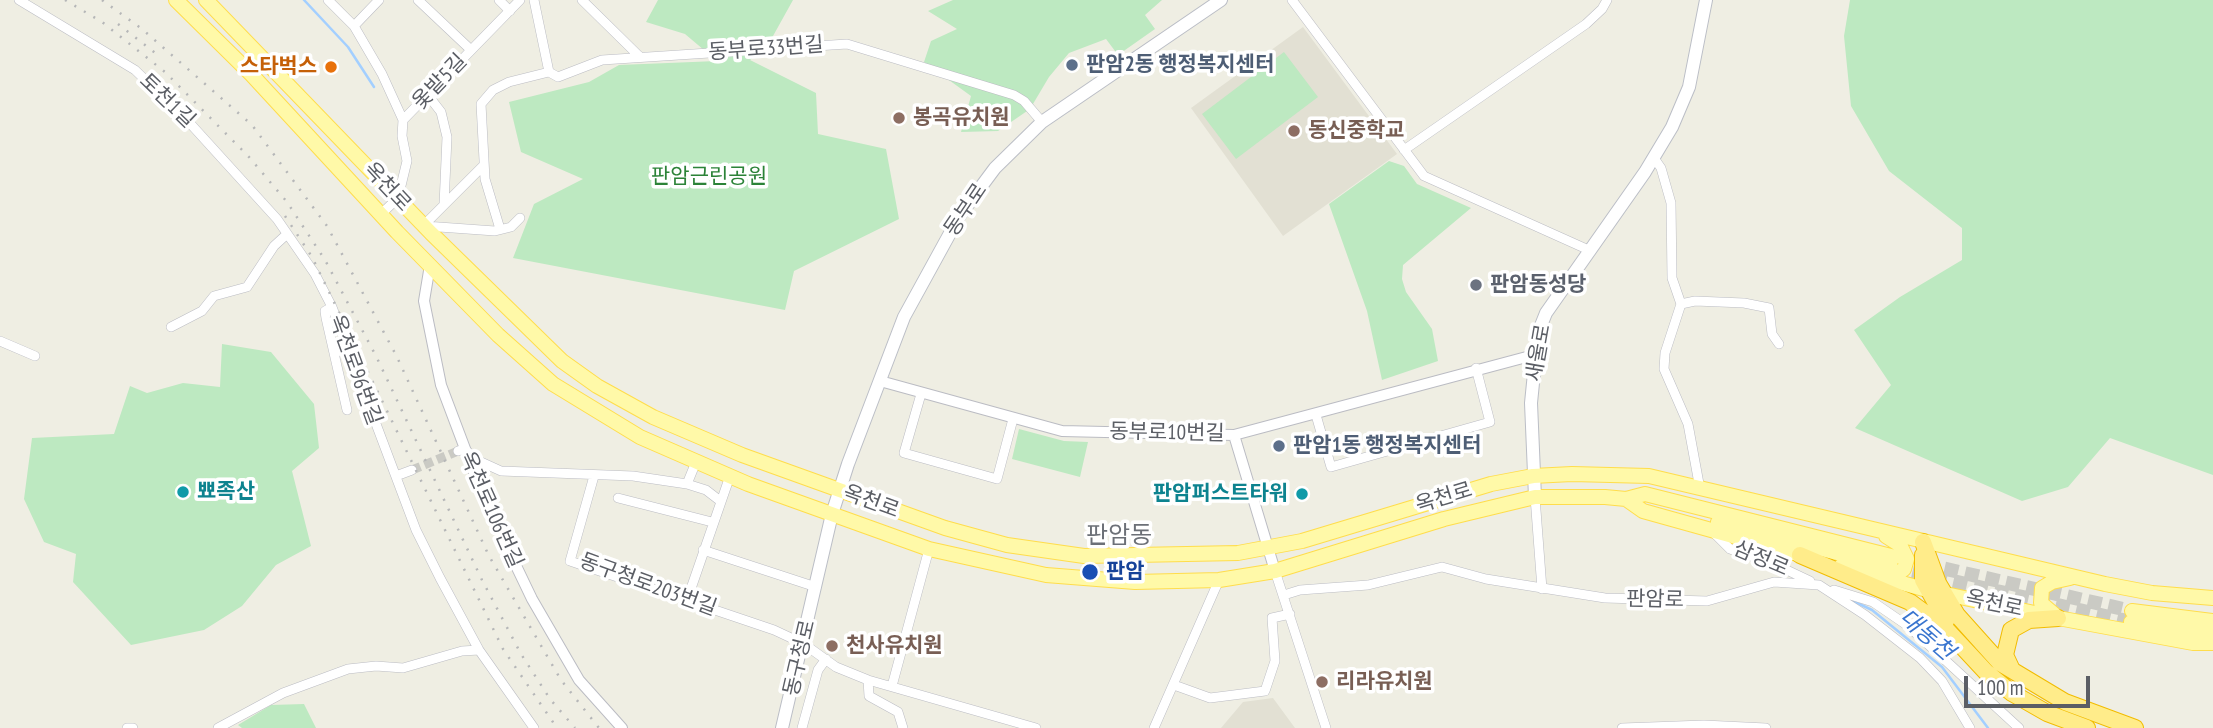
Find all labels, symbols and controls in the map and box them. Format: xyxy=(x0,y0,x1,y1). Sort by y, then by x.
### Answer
street label: 동부로33번길 xyxy=(708,32,824,66)
street label: 옻밭5길 xyxy=(408,49,472,115)
place label: 판암2동 행정복지센터 xyxy=(1086,52,1274,78)
place label: 스타벅스 xyxy=(240,54,317,80)
marker: 판암2동 행정복지센터 xyxy=(1064,57,1080,73)
marker: 스타벅스 xyxy=(323,59,339,75)
street label: 토천1길 xyxy=(134,69,200,133)
place label: 봉곡유치원 xyxy=(913,105,1010,131)
marker: 봉곡유치원 xyxy=(891,110,907,126)
place label: 동신중학교 xyxy=(1308,118,1405,144)
marker: 동신중학교 xyxy=(1286,123,1302,139)
street label: 옥천로 xyxy=(358,157,416,217)
park label: 판암근린공원 xyxy=(651,164,767,190)
street label: 동부로 xyxy=(939,179,993,241)
place label: 판암동성당 xyxy=(1490,272,1587,298)
marker: 판암동성당 xyxy=(1468,277,1484,293)
street label: 옥천로96번길 xyxy=(323,311,387,429)
street label: 새울로 xyxy=(1522,322,1556,384)
street label: 동부로10번길 xyxy=(1109,419,1225,447)
place label: 판암1동 행정복지센터 xyxy=(1293,433,1481,459)
marker: 판암1동 행정복지센터 xyxy=(1271,438,1287,454)
street label: 옥천로106번길 xyxy=(454,448,528,572)
street label: 옥천로 xyxy=(1413,477,1475,519)
place label: 뾰족산 xyxy=(197,479,255,505)
street label: 옥천로 xyxy=(839,480,903,524)
place label: 판암퍼스트타워 xyxy=(1153,481,1288,507)
marker: 뾰족산 xyxy=(175,484,191,500)
marker: 판암퍼스트타워 xyxy=(1294,486,1310,502)
district label: 판암동 xyxy=(1086,522,1152,550)
street label: 삼정로 xyxy=(1729,536,1793,582)
street label: 동구청로203번길 xyxy=(576,548,720,622)
place label: 판암 xyxy=(1106,559,1145,585)
marker: 판암 xyxy=(1080,562,1100,582)
street label: 옥천로 xyxy=(1963,586,2025,622)
street label: 판암로 xyxy=(1626,587,1684,613)
water label: 대동천 xyxy=(1893,604,1959,666)
street label: 동구청로 xyxy=(779,618,821,698)
place label: 천사유치원 xyxy=(846,633,943,659)
marker: 천사유치원 xyxy=(824,638,840,654)
scale bar xyxy=(1968,662,2094,706)
place label: 리라유치원 xyxy=(1336,669,1433,695)
marker: 리라유치원 xyxy=(1314,674,1330,690)
text: 100 m xyxy=(1977,674,2023,701)

